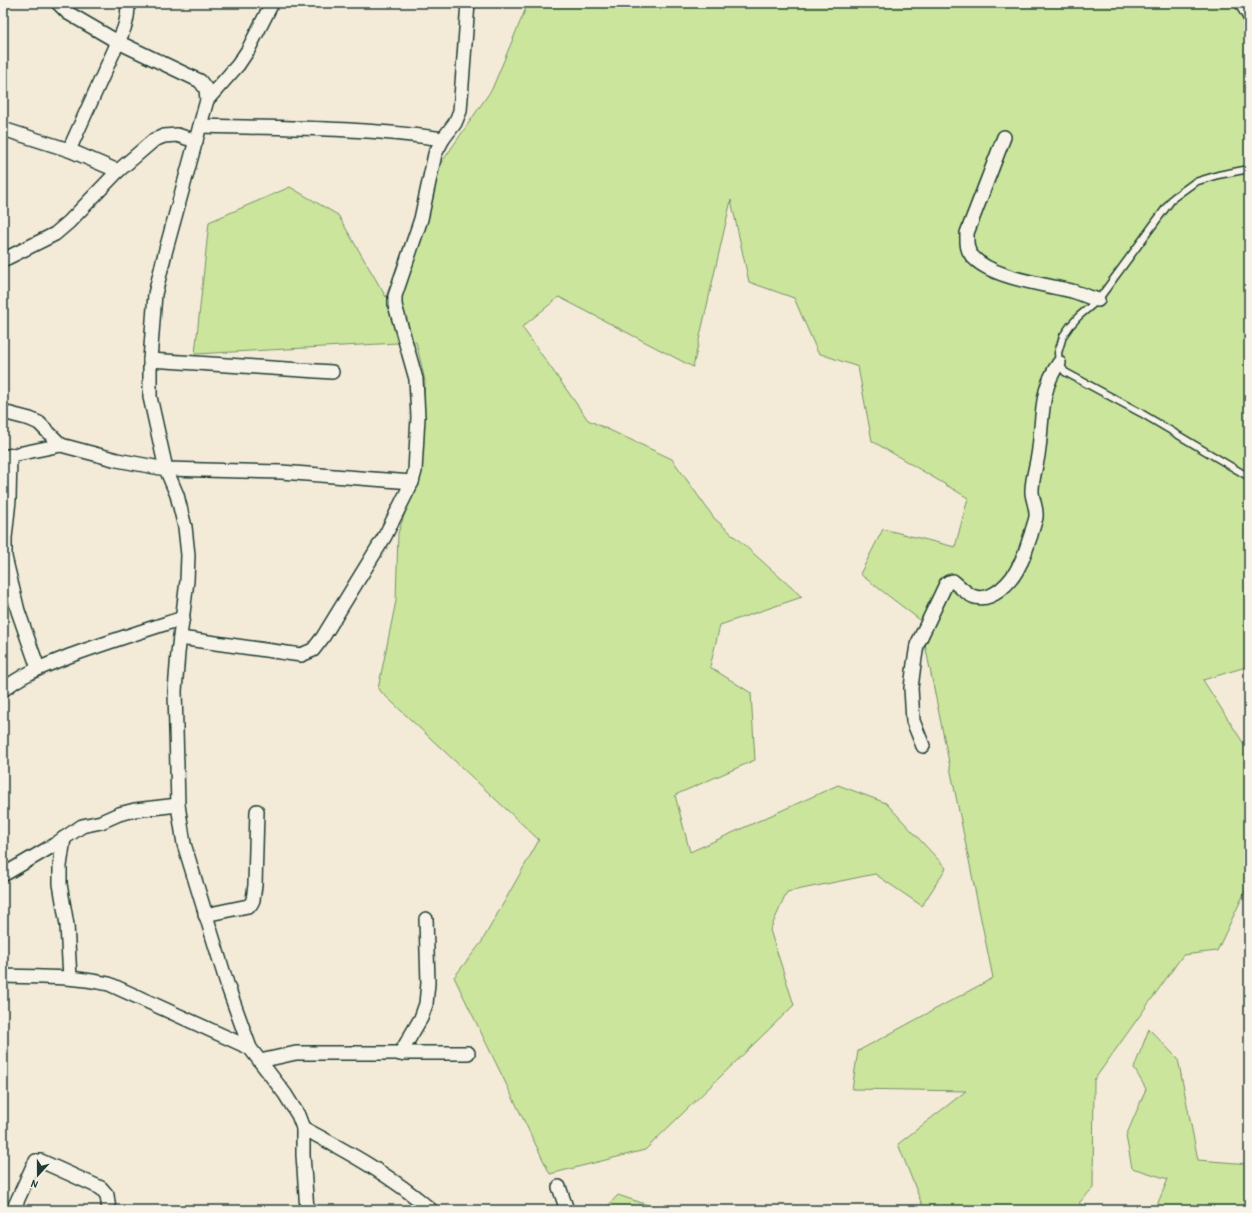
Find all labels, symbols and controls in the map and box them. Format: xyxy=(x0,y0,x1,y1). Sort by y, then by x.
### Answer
north arrow xyxy=(18,1155,58,1195)
text: N xyxy=(29,1177,40,1192)

